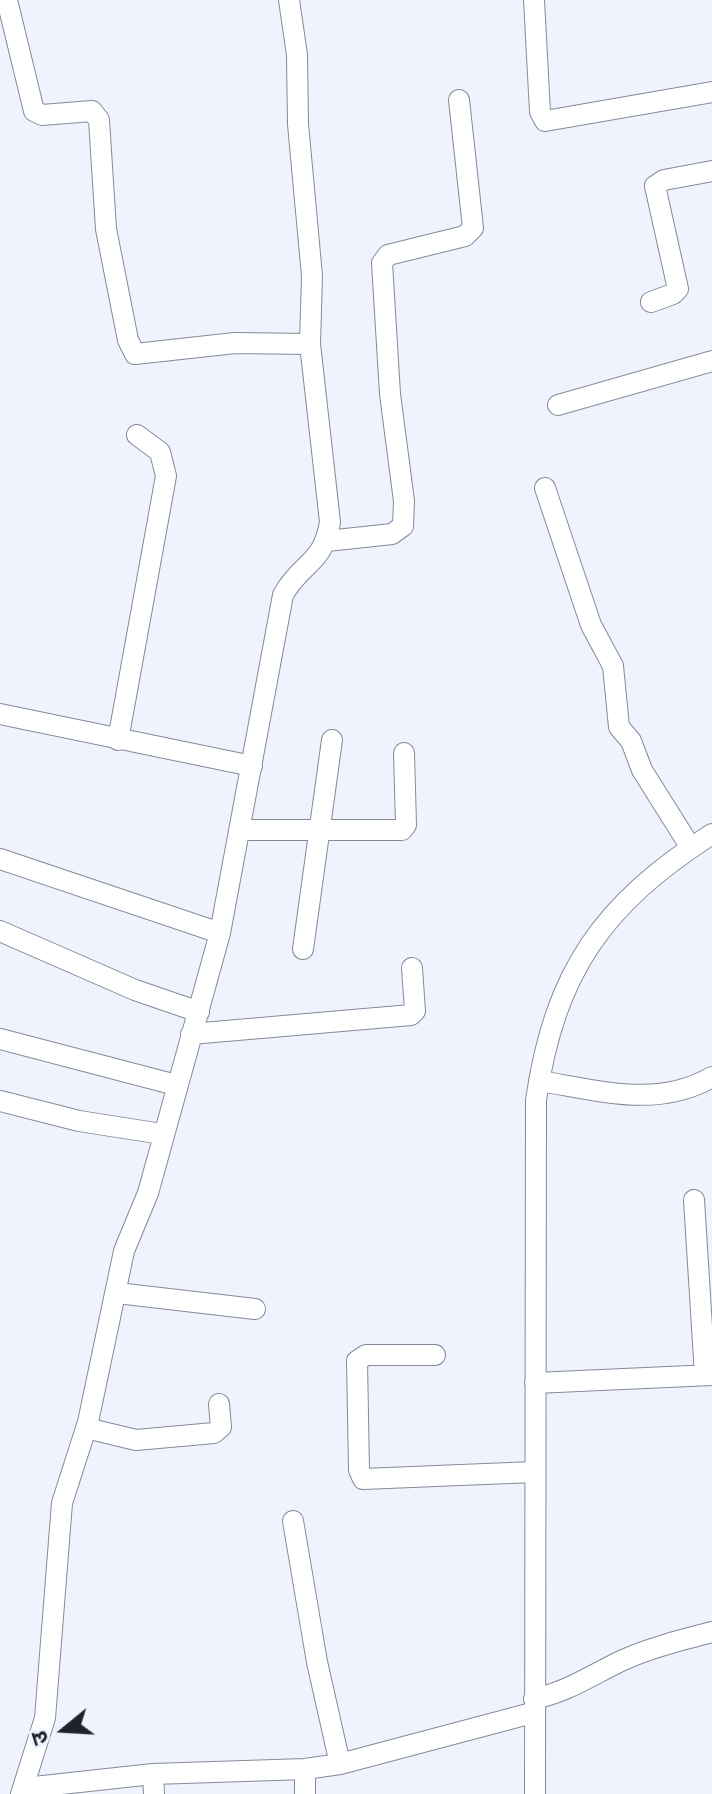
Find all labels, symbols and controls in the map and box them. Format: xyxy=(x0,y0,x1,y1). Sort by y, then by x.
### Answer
north arrow xyxy=(24,1690,104,1770)
text: उ xyxy=(26,1727,56,1748)

